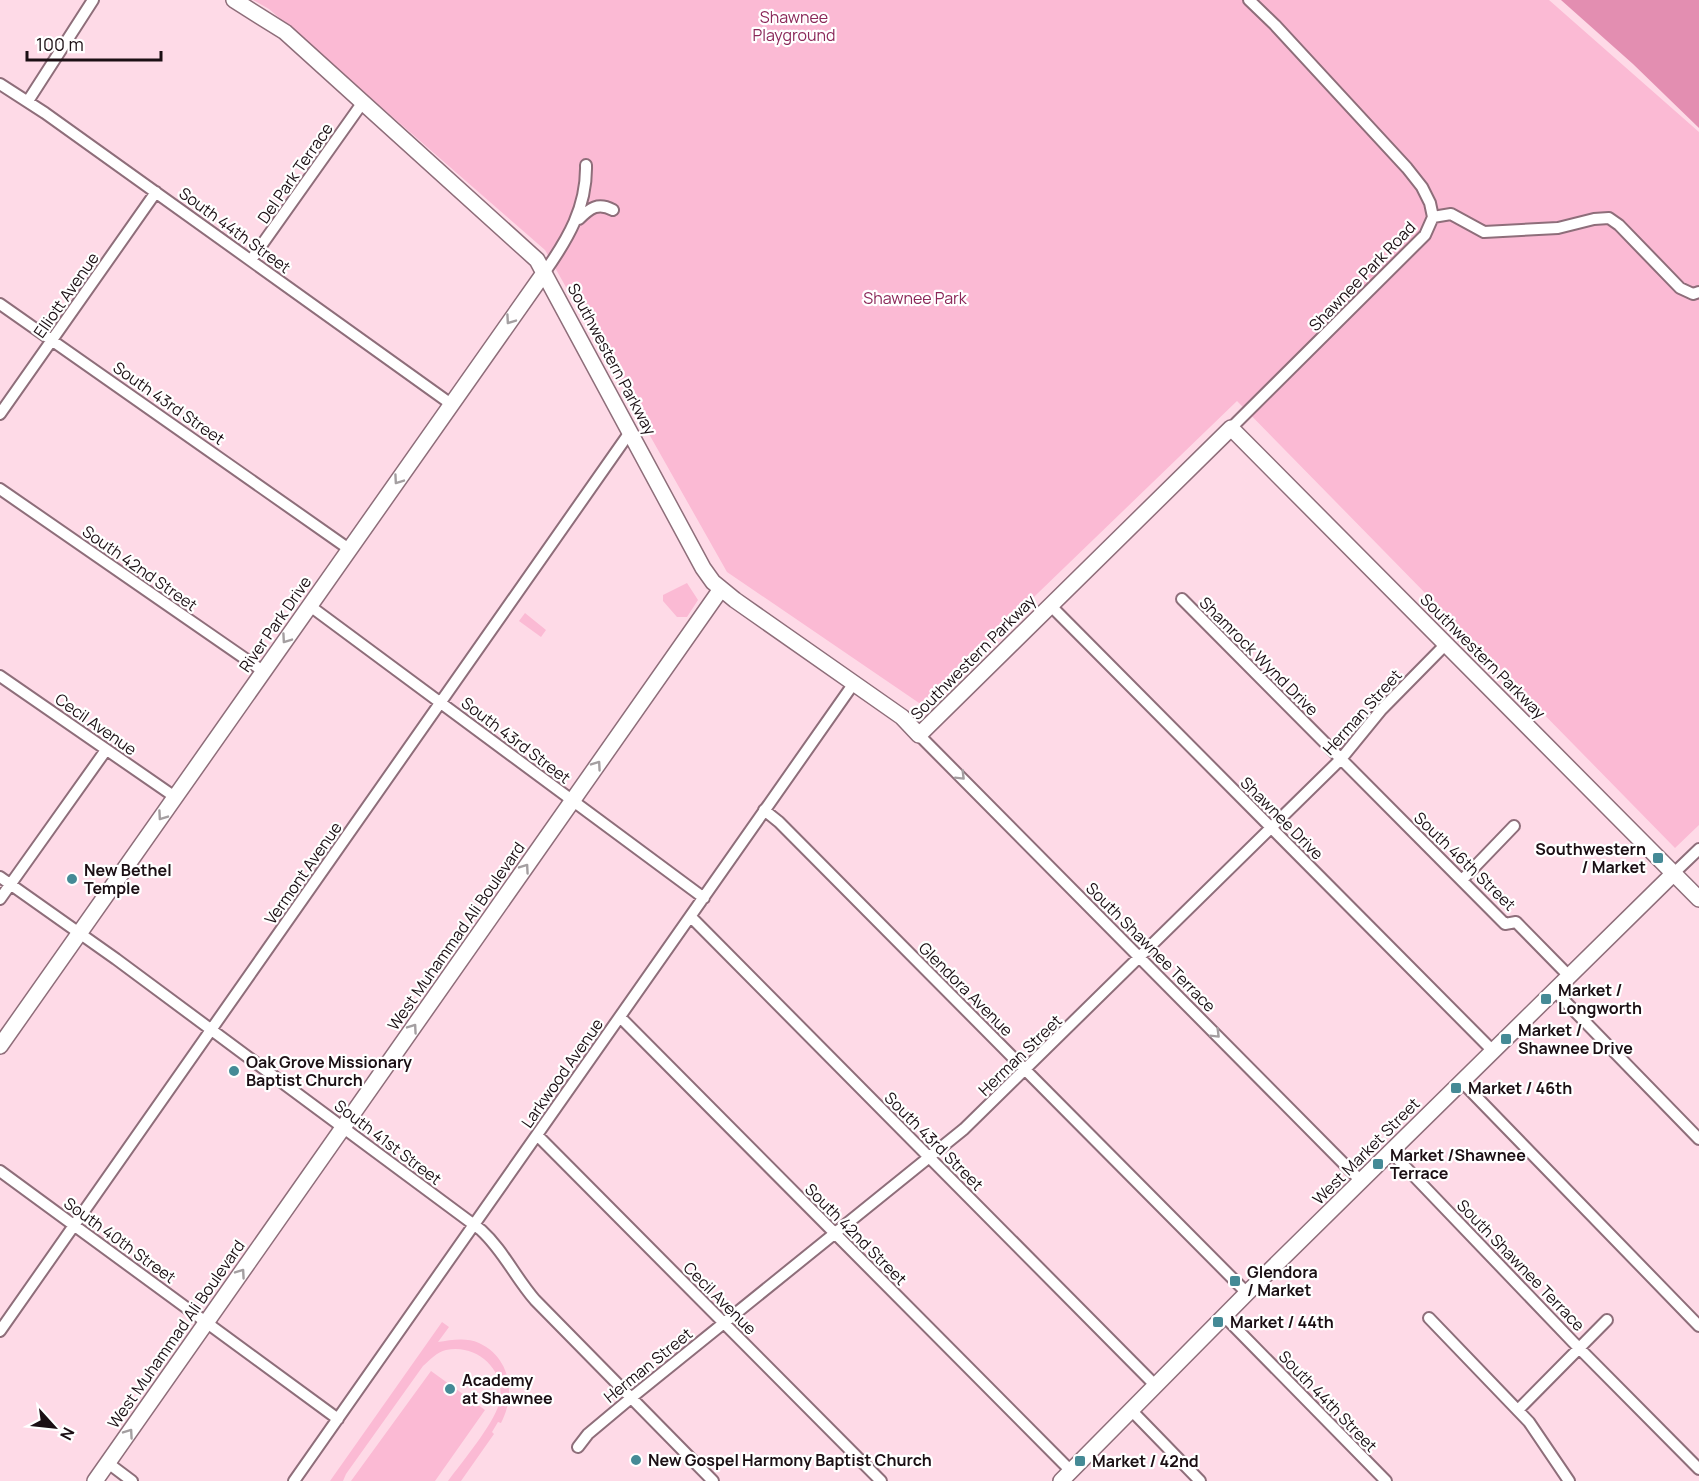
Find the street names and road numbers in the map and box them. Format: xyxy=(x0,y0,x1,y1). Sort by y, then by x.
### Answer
street label: Del Park Terrace xyxy=(252,118,338,228)
street label: South 44th Street xyxy=(175,182,295,278)
street label: Shawnee Park Road xyxy=(1304,216,1420,336)
street label: Elliott Avenue xyxy=(28,248,104,342)
street label: Southwestern Parkway xyxy=(563,279,662,439)
street label: South 43rd Street xyxy=(109,356,229,450)
street label: South 42nd Street xyxy=(78,520,202,616)
street label: River Park Drive xyxy=(234,572,316,676)
street label: Southwestern Parkway xyxy=(906,589,1041,724)
street label: Southwestern Parkway xyxy=(1416,589,1551,724)
street label: Shamrock Wynd Drive xyxy=(1195,592,1323,720)
street label: Herman Street xyxy=(1318,664,1406,760)
street label: Cecil Avenue xyxy=(51,688,141,760)
street label: South 43rd Street xyxy=(457,692,575,788)
street label: Shawnee Drive xyxy=(1236,772,1328,864)
street label: South 46th Street xyxy=(1409,807,1521,915)
street label: Vermont Avenue xyxy=(259,817,347,929)
street label: West Muhammad Ali Boulevard xyxy=(382,837,530,1035)
street label: South Shawnee Terrace xyxy=(1081,877,1221,1017)
street label: Glendora Avenue xyxy=(914,937,1018,1041)
street label: Herman Street xyxy=(973,1009,1067,1101)
street label: Larkwood Avenue xyxy=(516,1014,608,1132)
street label: South 43rd Street xyxy=(880,1087,988,1195)
street label: West Market Street xyxy=(1308,1093,1424,1209)
street label: South 41st Street xyxy=(330,1095,446,1189)
street label: South 42nd Street xyxy=(800,1178,912,1290)
street label: South 40th Street xyxy=(60,1192,180,1288)
street label: South Shawnee Terrace xyxy=(1452,1194,1590,1336)
street label: West Muhammad Ali Boulevard xyxy=(102,1235,250,1433)
street label: Cecil Avenue xyxy=(679,1257,761,1339)
street label: Herman Street xyxy=(599,1322,697,1408)
street label: South 44th Street xyxy=(1274,1345,1382,1457)

